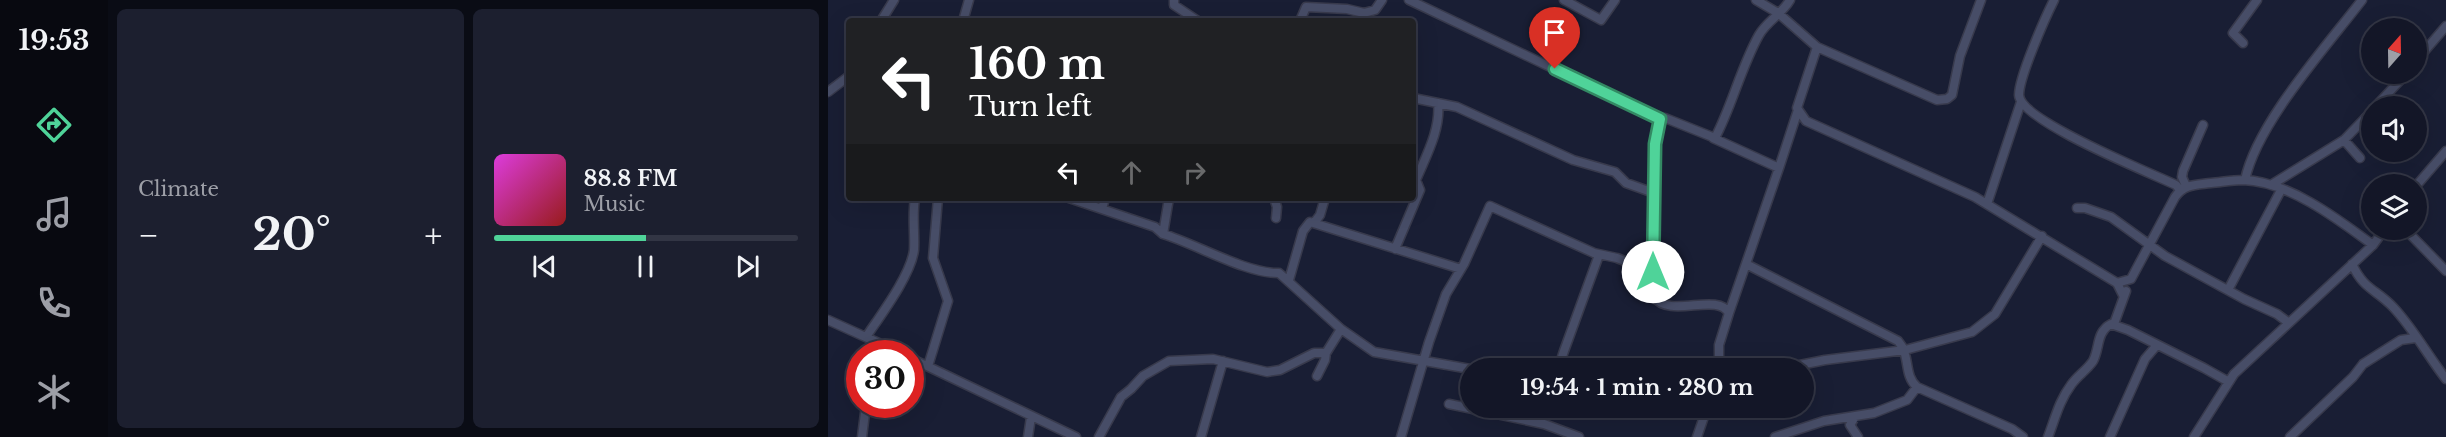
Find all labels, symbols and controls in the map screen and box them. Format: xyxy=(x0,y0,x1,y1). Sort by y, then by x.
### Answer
pin xyxy=(1529,7,1580,69)
icon: arrive xyxy=(1538,16,1571,49)
north arrow xyxy=(2361,18,2427,84)
map controls xyxy=(2361,18,2427,240)
text: 19:53 xyxy=(19,24,89,57)
text: 160 m xyxy=(969,38,1105,90)
icon: left xyxy=(870,42,948,120)
text: Turn left xyxy=(969,90,1092,123)
button: sound xyxy=(2361,96,2427,162)
icon: directions xyxy=(33,104,75,146)
icon: left xyxy=(1052,156,1085,189)
icon: ahead xyxy=(1115,156,1148,189)
icon: right xyxy=(1178,156,1211,189)
text: 88.8 FM xyxy=(584,165,677,192)
button: layers xyxy=(2361,174,2427,240)
text: Climate xyxy=(138,177,219,201)
text: Music xyxy=(584,192,645,216)
icon: music xyxy=(33,193,75,235)
text: 20° xyxy=(252,206,331,262)
text: − xyxy=(138,215,159,256)
text: + xyxy=(424,215,443,256)
position arrow xyxy=(1621,240,1685,304)
icon: previous xyxy=(528,250,561,283)
icon: pause xyxy=(629,250,662,283)
icon: next xyxy=(731,250,764,283)
icon: phone xyxy=(33,282,75,324)
speed limit sign: 30 xyxy=(846,340,924,418)
icon: climate xyxy=(33,371,75,413)
text: 19:54 · 1 min · 280 m xyxy=(1521,374,1753,401)

